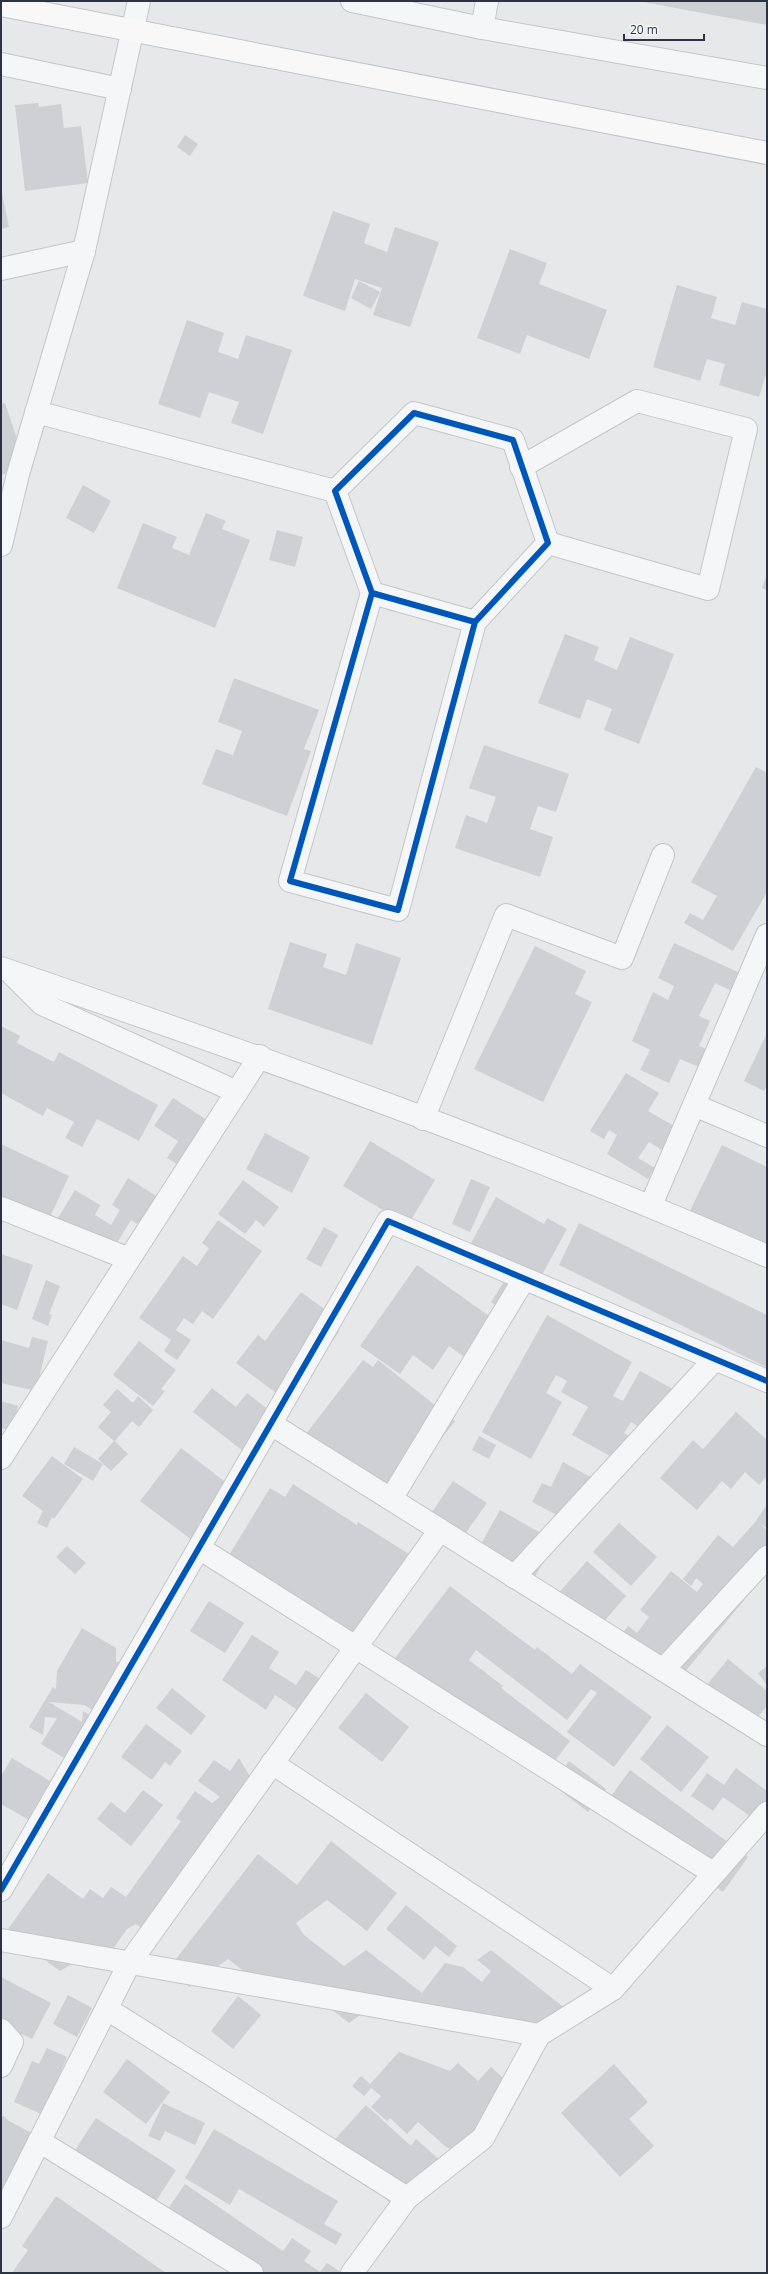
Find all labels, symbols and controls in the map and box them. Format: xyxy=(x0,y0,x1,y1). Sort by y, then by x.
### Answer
scale bar xyxy=(624,16,704,42)
text: 20 m xyxy=(630,21,658,38)

